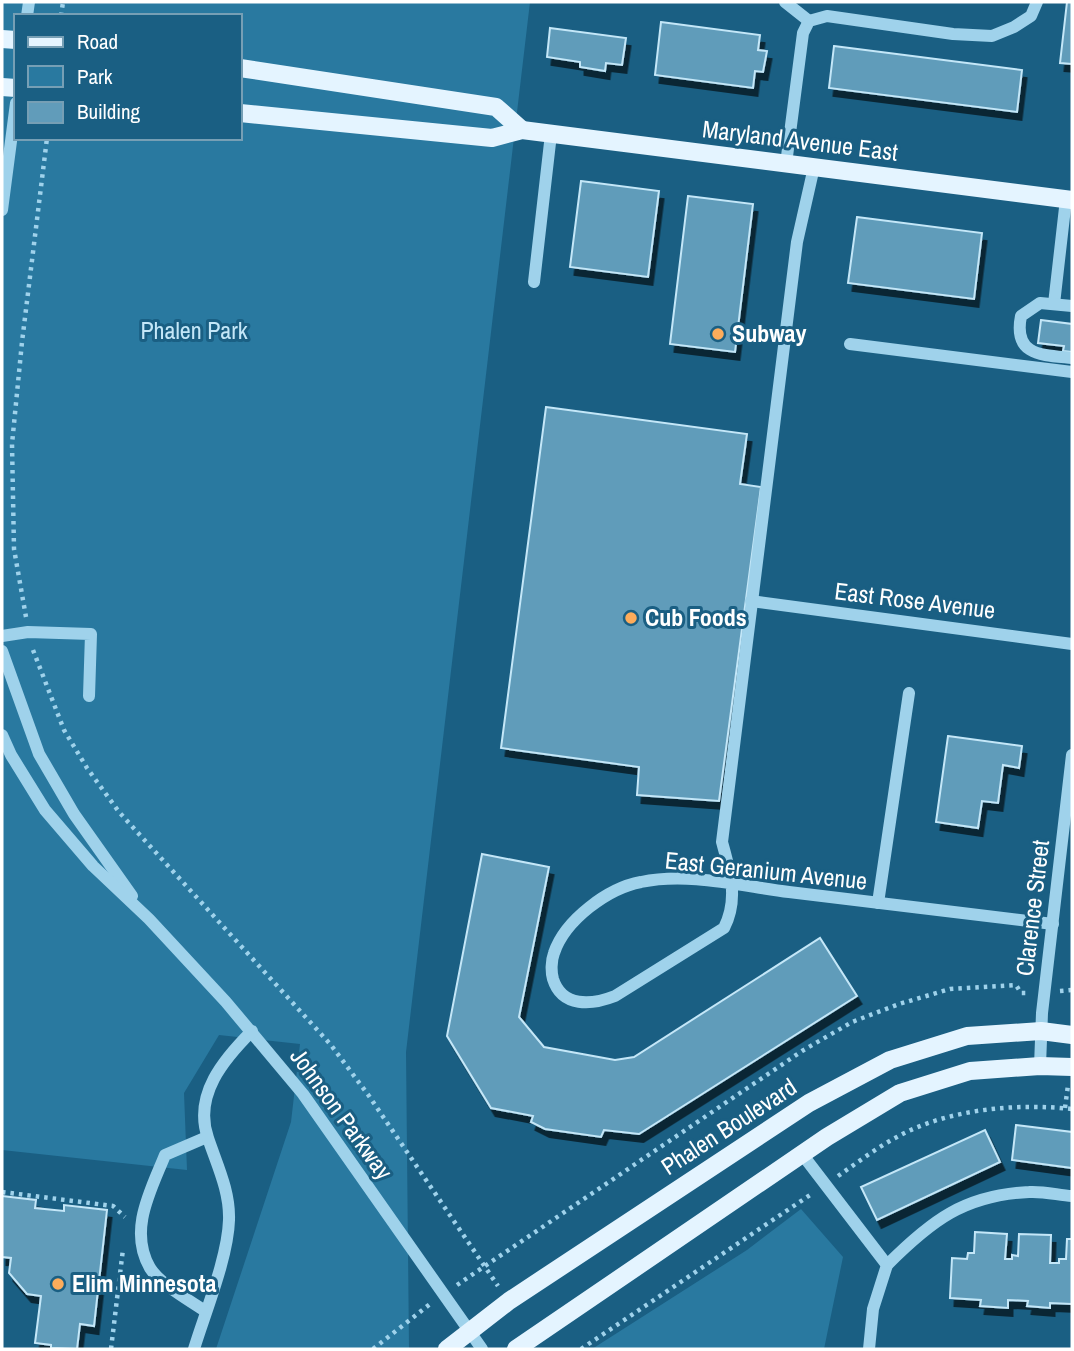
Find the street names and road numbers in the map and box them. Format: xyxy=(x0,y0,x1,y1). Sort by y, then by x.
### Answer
street label: Maryland Avenue East xyxy=(701,112,900,168)
street label: East Rose Avenue xyxy=(833,574,997,626)
street label: Clarence Street xyxy=(1008,838,1056,978)
street label: East Geranium Avenue xyxy=(663,843,869,897)
street label: Johnson Parkway xyxy=(283,1041,400,1186)
street label: Phalen Boulevard xyxy=(655,1070,802,1182)

